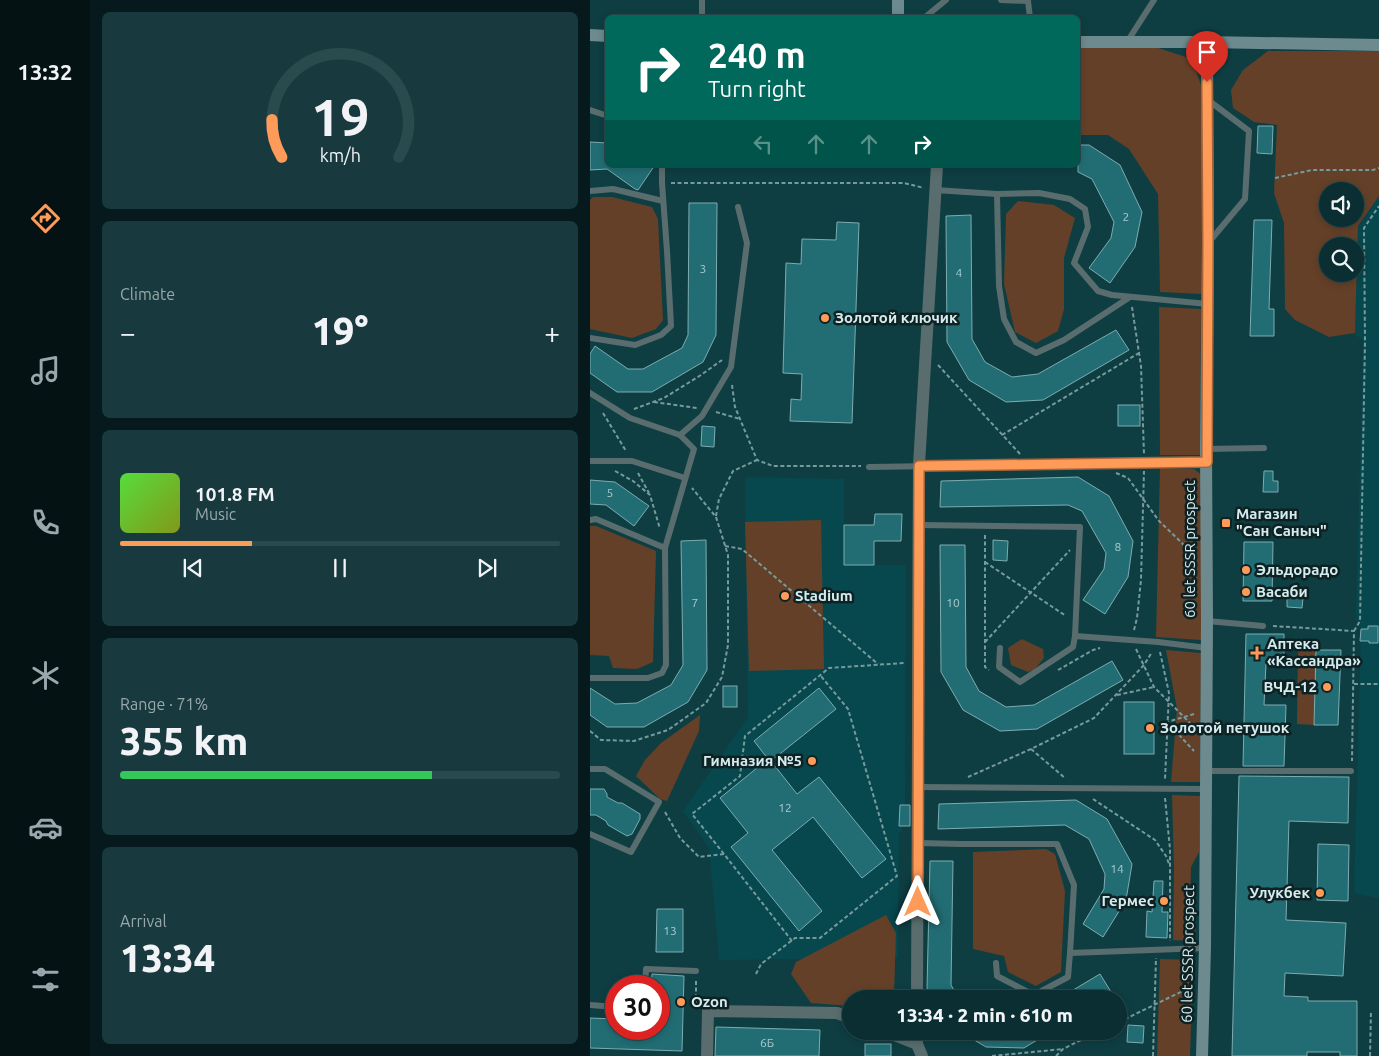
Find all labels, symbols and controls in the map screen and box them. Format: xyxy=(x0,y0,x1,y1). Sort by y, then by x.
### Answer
pin xyxy=(1186,31,1228,82)
icon: right xyxy=(625,35,690,100)
text: 240 m xyxy=(708,35,806,75)
icon: arrive xyxy=(1193,38,1221,66)
text: 13:32 xyxy=(17,59,73,84)
text: Turn right xyxy=(708,76,806,101)
text: 19 xyxy=(311,88,369,146)
icon: left xyxy=(749,130,777,158)
icon: ahead xyxy=(802,130,830,158)
icon: ahead xyxy=(855,130,883,158)
icon: right xyxy=(908,130,936,158)
text: km/h xyxy=(319,145,361,165)
map controls xyxy=(1319,182,1364,282)
button: sound xyxy=(1319,182,1364,227)
icon: directions xyxy=(28,201,63,236)
house number: 2 xyxy=(1123,210,1129,223)
button: search xyxy=(1319,237,1364,282)
house number: 3 xyxy=(700,262,706,275)
house number: 4 xyxy=(956,266,963,279)
text: Climate xyxy=(120,285,175,303)
place label: Золотой ключик xyxy=(835,309,958,326)
text: 19° xyxy=(312,310,368,352)
marker: Золотой ключик xyxy=(819,312,831,324)
text: − xyxy=(120,317,136,348)
text: + xyxy=(544,317,560,348)
icon: music xyxy=(28,353,63,388)
street label: 60 let SSSR prospect xyxy=(1181,480,1198,618)
text: 101.8 FM xyxy=(195,483,275,505)
house number: 5 xyxy=(607,486,613,499)
icon: phone xyxy=(28,505,63,540)
text: Music xyxy=(195,505,236,523)
place label: Магазин "Сан Саныч" xyxy=(1236,505,1327,539)
marker: Магазин "Сан Саныч" xyxy=(1220,517,1232,529)
house number: 8 xyxy=(1115,540,1122,553)
icon: previous xyxy=(179,554,207,582)
icon: pause xyxy=(326,554,354,582)
icon: next xyxy=(473,554,501,582)
place label: Эльдорадо xyxy=(1256,561,1338,578)
marker: Эльдорадо xyxy=(1240,564,1252,576)
place label: Васаби xyxy=(1256,583,1308,600)
marker: Васаби xyxy=(1240,586,1252,598)
place label: Stadium xyxy=(795,587,853,604)
marker: Stadium xyxy=(779,590,791,602)
house number: 7 xyxy=(692,596,698,609)
house number: 10 xyxy=(946,596,960,609)
place label: Аптека «Кассандра» xyxy=(1267,635,1361,669)
marker: Аптека «Кассандра» xyxy=(1251,647,1263,659)
icon: climate xyxy=(28,658,63,693)
place label: ВЧД-12 xyxy=(1263,678,1317,695)
marker: ВЧД-12 xyxy=(1321,681,1333,693)
text: Range · 71% xyxy=(120,695,208,713)
place label: Золотой петушок xyxy=(1160,719,1290,736)
text: 355 km xyxy=(120,720,248,762)
marker: Золотой петушок xyxy=(1144,722,1156,734)
place label: Гимназия №5 xyxy=(703,752,802,769)
marker: Гимназия №5 xyxy=(806,755,818,767)
house number: 12 xyxy=(778,801,792,814)
icon: car xyxy=(28,810,63,845)
house number: 14 xyxy=(1110,862,1124,875)
position arrow xyxy=(891,875,943,927)
place label: Улукбек xyxy=(1250,884,1310,901)
street label: 60 let SSSR prospect xyxy=(1178,885,1197,1023)
marker: Улукбек xyxy=(1314,887,1326,899)
place label: Гермес xyxy=(1102,892,1154,909)
marker: Гермес xyxy=(1158,895,1170,907)
text: Arrival xyxy=(120,912,167,930)
house number: 13 xyxy=(663,924,677,937)
text: 13:34 xyxy=(120,937,215,979)
icon: filters xyxy=(28,962,63,997)
speed limit sign: 30 xyxy=(605,975,670,1040)
place label: Ozon xyxy=(691,993,728,1010)
marker: Ozon xyxy=(675,996,687,1008)
text: 13:34 · 2 min · 610 m xyxy=(896,1004,1073,1026)
house number: 6Б xyxy=(760,1036,774,1049)

